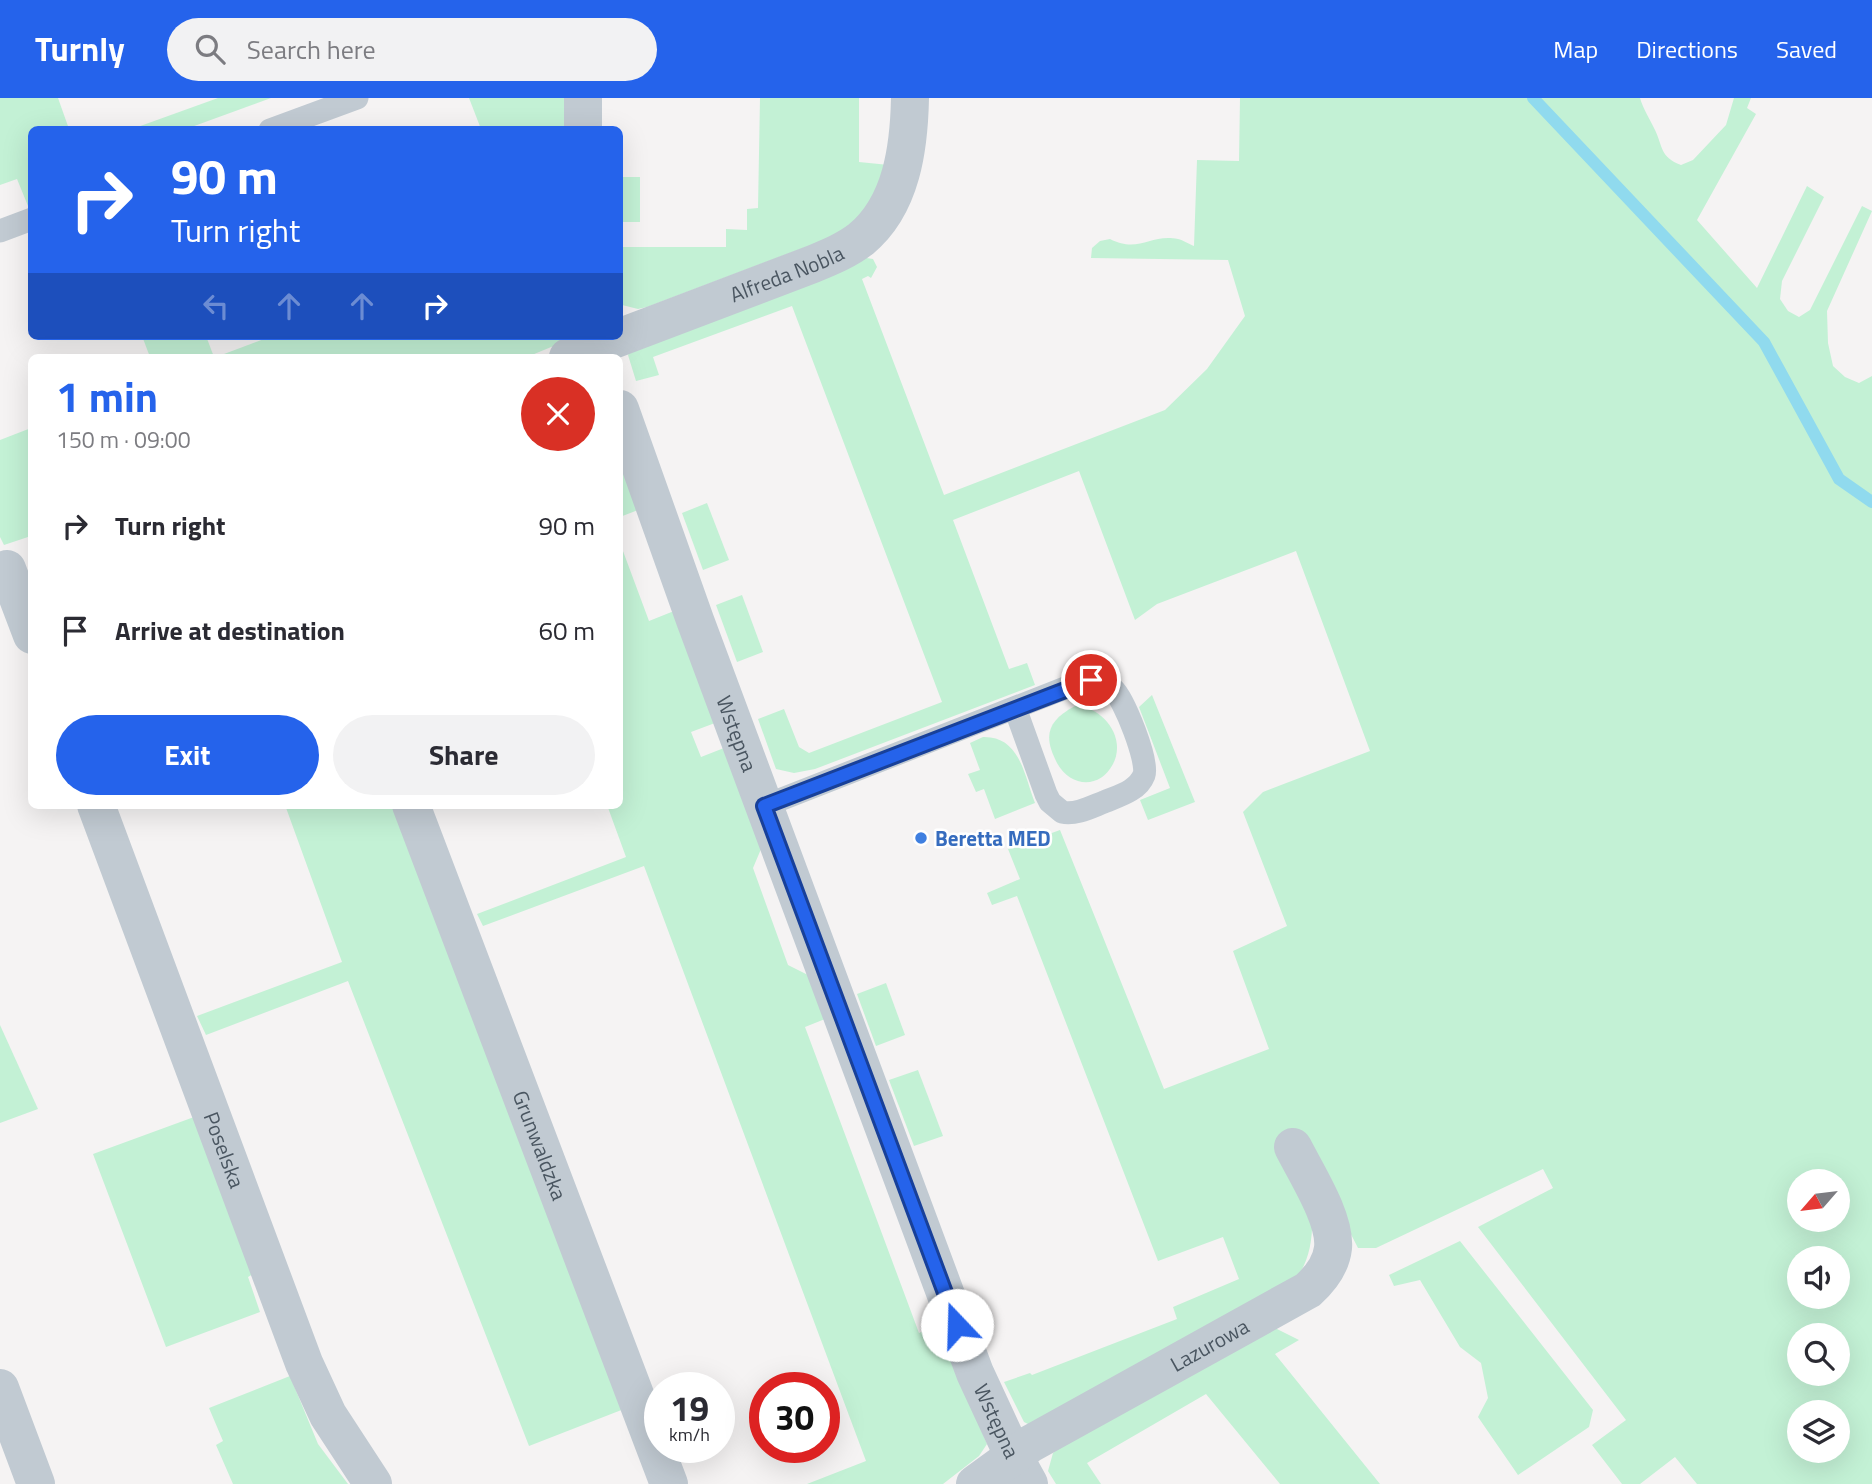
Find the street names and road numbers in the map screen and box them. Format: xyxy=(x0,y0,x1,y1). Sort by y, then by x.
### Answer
street label: Alfreda Nobla xyxy=(725,236,850,310)
street label: Wstępna xyxy=(708,691,766,777)
street label: Grunwaldzka xyxy=(505,1086,576,1205)
street label: Poselska xyxy=(196,1107,253,1193)
street label: Lazurowa xyxy=(1164,1310,1255,1379)
street label: Wstępna xyxy=(966,1378,1028,1464)

